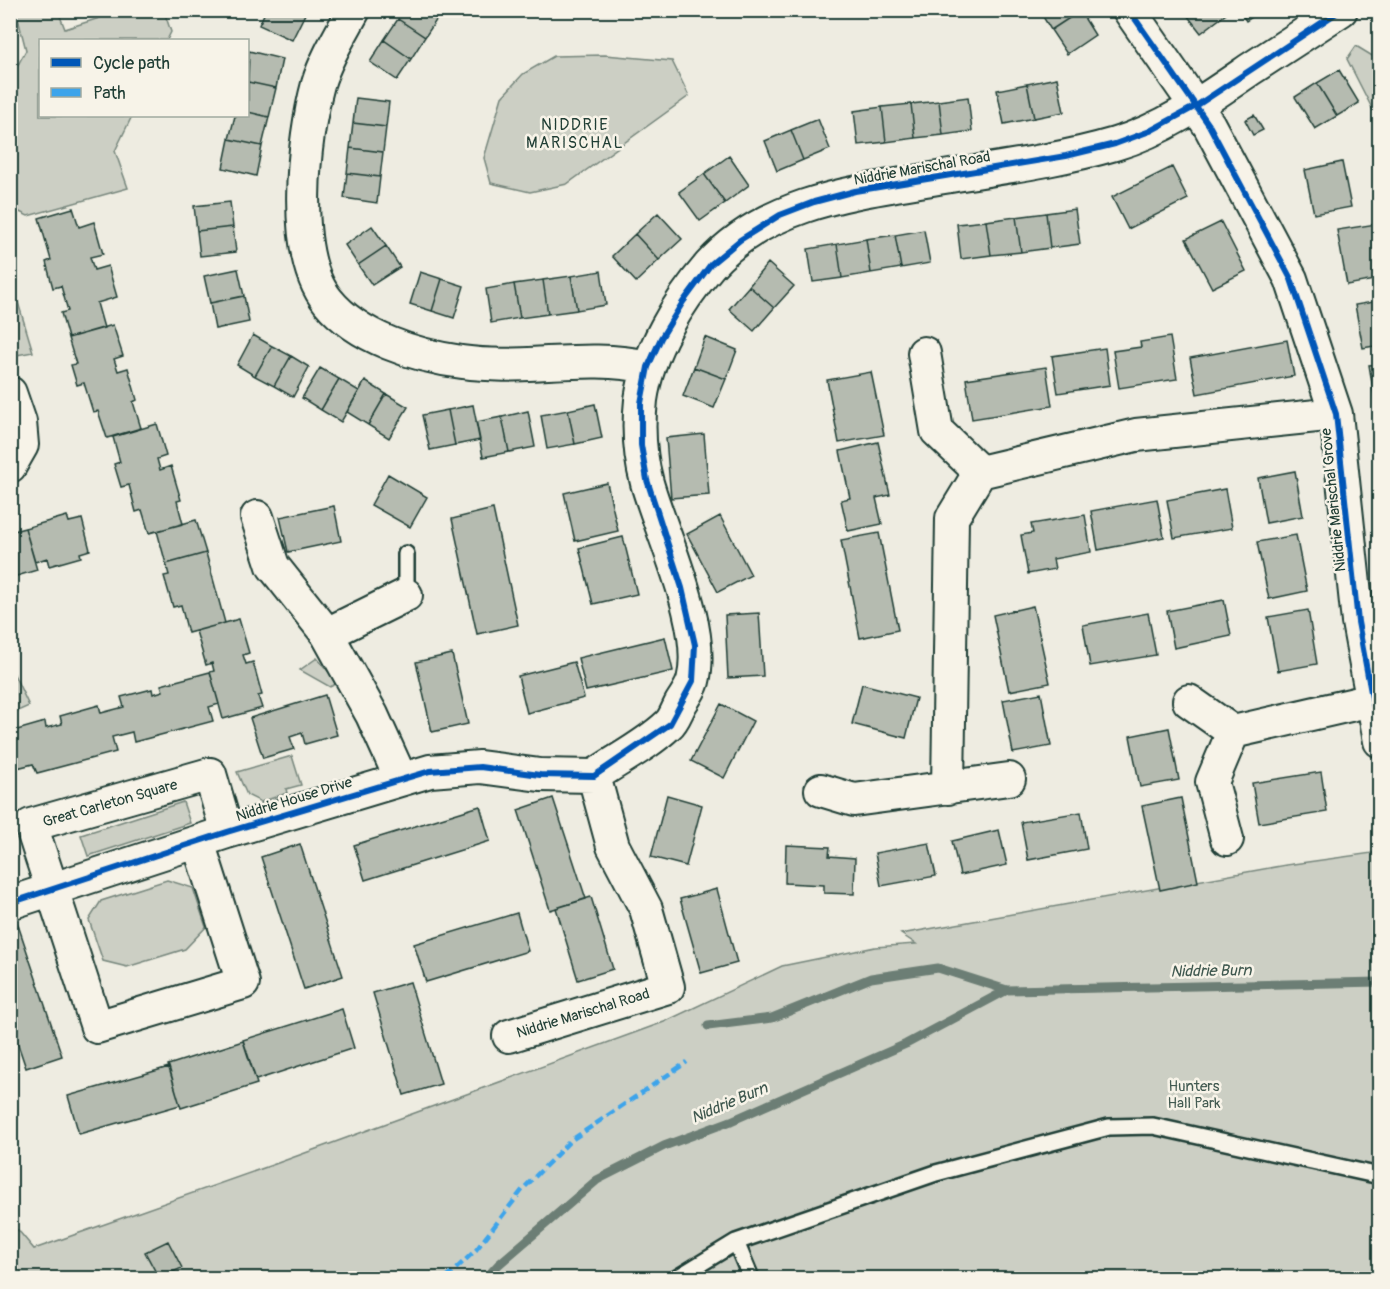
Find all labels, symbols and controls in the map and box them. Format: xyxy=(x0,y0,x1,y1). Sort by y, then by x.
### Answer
legend xyxy=(39,39,249,117)
text: Cycle path xyxy=(93,52,170,75)
text: Path xyxy=(93,82,126,105)
district label: NIDDRIE MARISCHAL xyxy=(526,115,624,153)
street label: Niddrie Marischal Road xyxy=(852,147,992,190)
street label: Niddrie Marischal Grove xyxy=(1316,427,1350,573)
street label: Niddrie House Drive xyxy=(234,773,355,826)
street label: Great Carleton Square xyxy=(41,775,180,832)
water label: Niddrie Burn xyxy=(1170,960,1253,982)
street label: Niddrie Marischal Road xyxy=(514,984,652,1043)
water label: Niddrie Burn xyxy=(688,1077,772,1128)
park label: Hunters Hall Park xyxy=(1167,1077,1221,1113)

